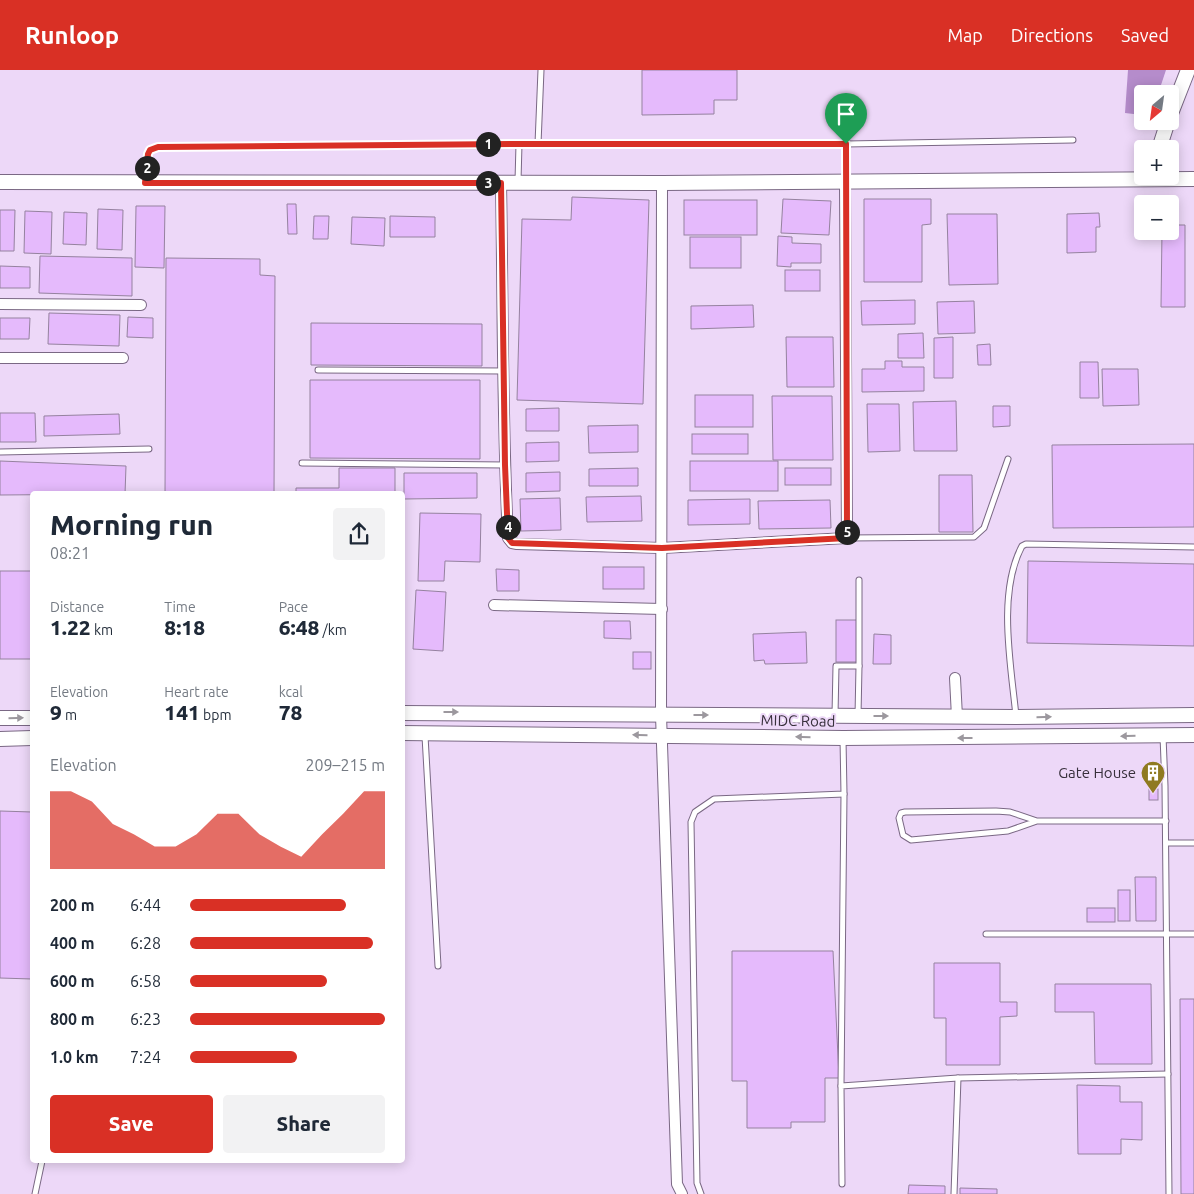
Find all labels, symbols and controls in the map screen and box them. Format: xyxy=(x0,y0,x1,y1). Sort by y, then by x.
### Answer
text: Runloop xyxy=(25,22,119,49)
text: Map xyxy=(947,25,983,45)
text: Directions xyxy=(1011,25,1093,45)
text: Saved xyxy=(1121,25,1169,45)
north arrow xyxy=(1134,85,1179,130)
map controls xyxy=(1134,85,1179,240)
pin xyxy=(825,93,867,144)
icon: arrive xyxy=(832,100,860,128)
pin: 1 xyxy=(476,132,500,156)
text: 1 xyxy=(485,136,492,152)
button: + xyxy=(1134,140,1179,185)
pin: 2 xyxy=(134,156,160,180)
text: 2 xyxy=(144,160,151,176)
pin: 3 xyxy=(476,170,500,196)
text: 3 xyxy=(485,175,492,191)
button: − xyxy=(1134,195,1179,240)
button: share xyxy=(333,508,385,560)
text: Morning run xyxy=(50,509,213,540)
pin: 4 xyxy=(496,514,520,540)
text: 4 xyxy=(505,519,512,535)
pin: 5 xyxy=(834,520,860,544)
text: 5 xyxy=(844,524,851,540)
text: 08:21 xyxy=(50,544,90,562)
text: Distance xyxy=(50,599,104,615)
text: Time xyxy=(164,599,196,615)
text: Pace xyxy=(279,599,308,615)
text: 1.22 xyxy=(50,615,91,639)
text: 8:18 xyxy=(164,615,205,639)
text: 6:48 xyxy=(279,615,319,639)
text: km xyxy=(91,622,113,638)
text: /km xyxy=(319,622,347,638)
text: Elevation xyxy=(50,684,108,700)
text: Heart rate xyxy=(164,684,229,700)
text: kcal xyxy=(279,684,303,700)
text: 9 xyxy=(50,700,62,724)
text: 141 xyxy=(164,700,200,724)
text: 78 xyxy=(279,700,302,724)
text: m xyxy=(62,707,77,723)
text: bpm xyxy=(200,707,232,723)
one-way arrow xyxy=(443,708,459,716)
one-way arrow xyxy=(693,711,709,719)
street label: MIDC Road xyxy=(761,711,835,730)
one-way arrow xyxy=(873,712,889,720)
one-way arrow xyxy=(1036,712,1052,720)
one-way arrow xyxy=(9,714,25,722)
one-way arrow xyxy=(632,731,648,739)
one-way arrow xyxy=(1120,732,1136,740)
one-way arrow xyxy=(795,733,811,741)
one-way arrow xyxy=(957,734,973,742)
text: Elevation xyxy=(50,756,117,774)
text: 209–215 m xyxy=(305,756,385,774)
building icon: Gate House xyxy=(1140,760,1166,794)
place label: Gate House xyxy=(1058,764,1136,781)
text: 200 m xyxy=(50,896,95,914)
text: 6:44 xyxy=(130,896,161,914)
text: 400 m xyxy=(50,934,95,952)
text: 6:28 xyxy=(130,934,161,952)
text: 600 m xyxy=(50,972,95,990)
text: 6:58 xyxy=(130,972,161,990)
text: 800 m xyxy=(50,1010,95,1028)
text: 6:23 xyxy=(130,1010,161,1028)
text: 1.0 km xyxy=(50,1048,99,1066)
text: 7:24 xyxy=(130,1048,161,1066)
button: Save xyxy=(50,1095,213,1153)
button: Share xyxy=(223,1095,385,1153)

